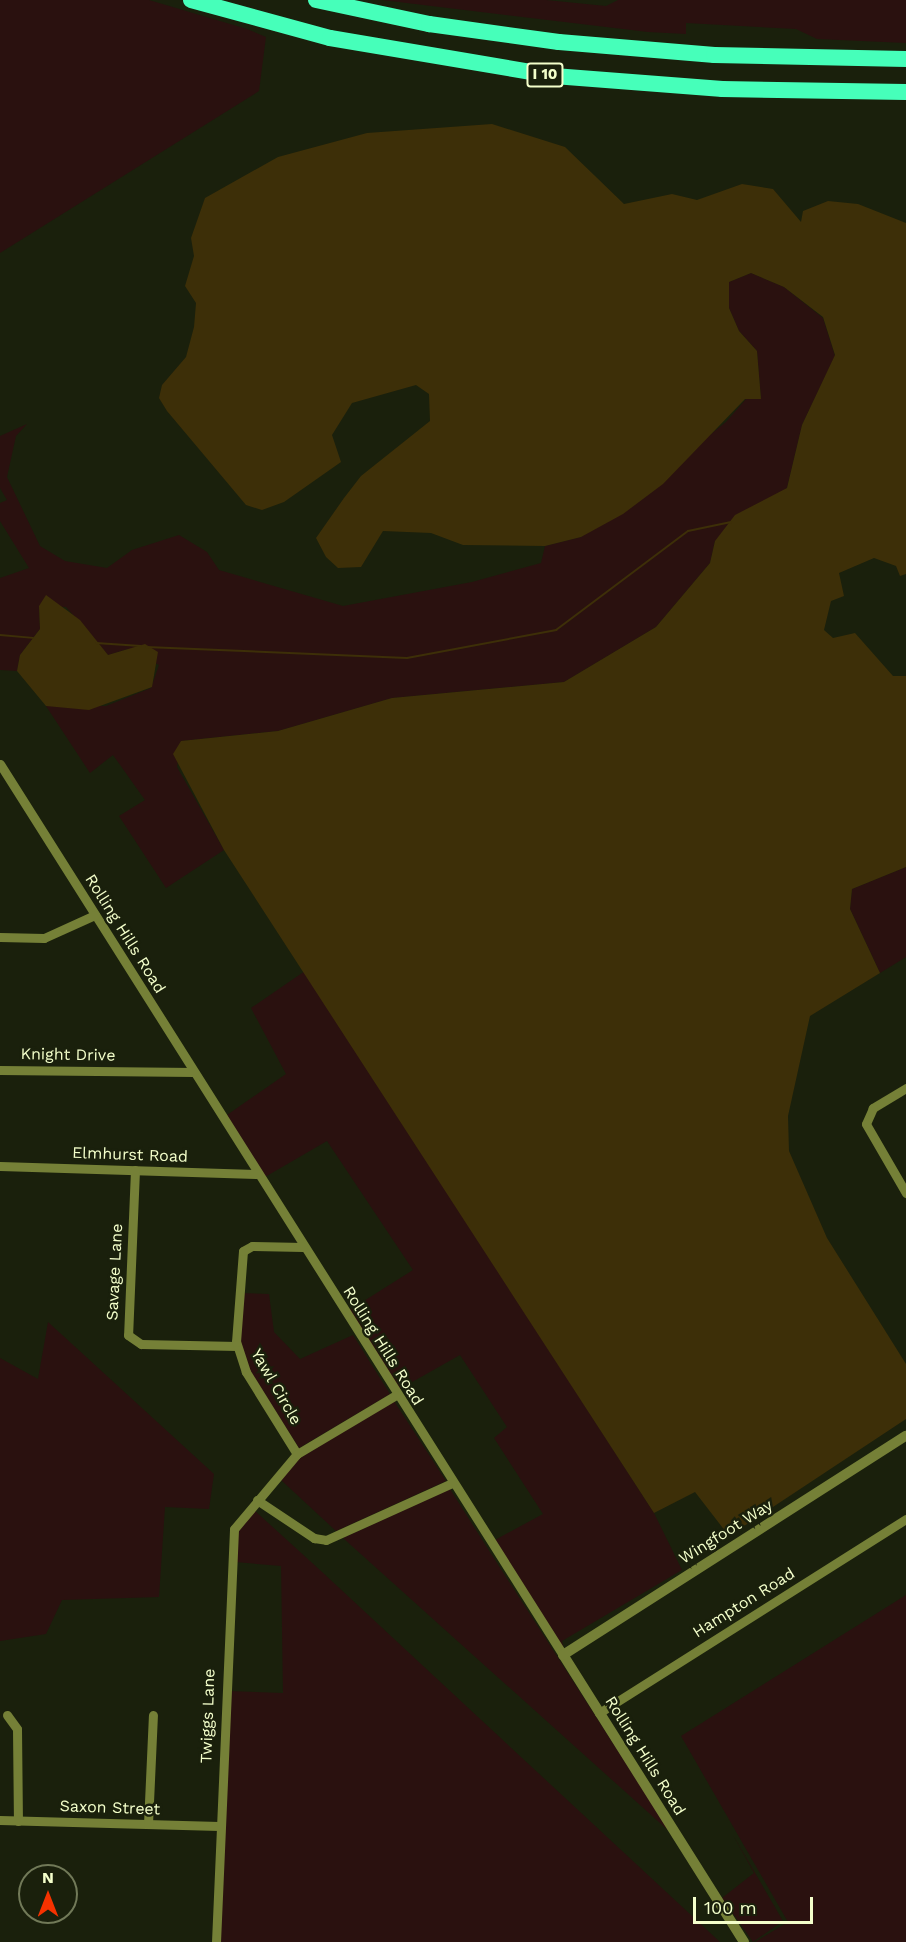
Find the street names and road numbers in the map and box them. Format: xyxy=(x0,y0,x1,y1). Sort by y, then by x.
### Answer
road number: I 10 xyxy=(526,63,564,87)
street label: Rolling Hills Road xyxy=(81,871,169,997)
street label: Knight Drive xyxy=(20,1045,116,1065)
street label: Elmhurst Road xyxy=(72,1143,188,1167)
street label: Savage Lane xyxy=(103,1223,127,1321)
street label: Rolling Hills Road xyxy=(339,1283,427,1409)
street label: Yawl Circle xyxy=(246,1345,306,1429)
street label: Wingfoot Way xyxy=(676,1496,776,1568)
street label: Hampton Road xyxy=(689,1564,799,1642)
street label: Twiggs Lane xyxy=(197,1668,219,1764)
street label: Rolling Hills Road xyxy=(601,1693,689,1819)
street label: Saxon Street xyxy=(59,1797,161,1819)

